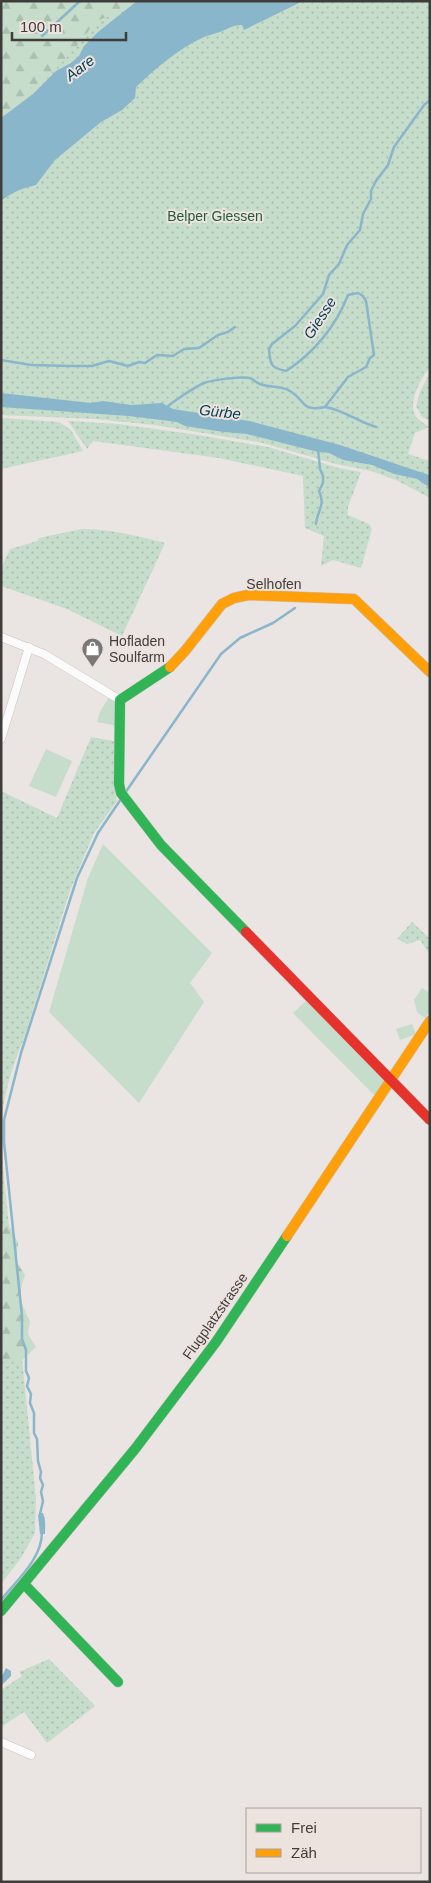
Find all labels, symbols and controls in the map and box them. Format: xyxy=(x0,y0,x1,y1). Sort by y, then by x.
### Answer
scale bar xyxy=(12,10,126,42)
text: 100 m xyxy=(20,18,62,35)
water label: Aare xyxy=(61,51,97,85)
park label: Belper Giessen xyxy=(167,208,263,224)
water label: Giesse xyxy=(300,294,339,342)
water label: Gürbe xyxy=(198,401,242,422)
street label: Selhofen xyxy=(246,576,302,592)
place label: Hofladen Soulfarm xyxy=(109,633,165,665)
shop icon: Hofladen Soulfarm xyxy=(81,637,105,668)
street label: Flugplatzstrasse xyxy=(179,1269,251,1362)
legend xyxy=(246,1808,421,1873)
text: Frei xyxy=(291,1819,317,1836)
text: Zäh xyxy=(291,1844,317,1861)

